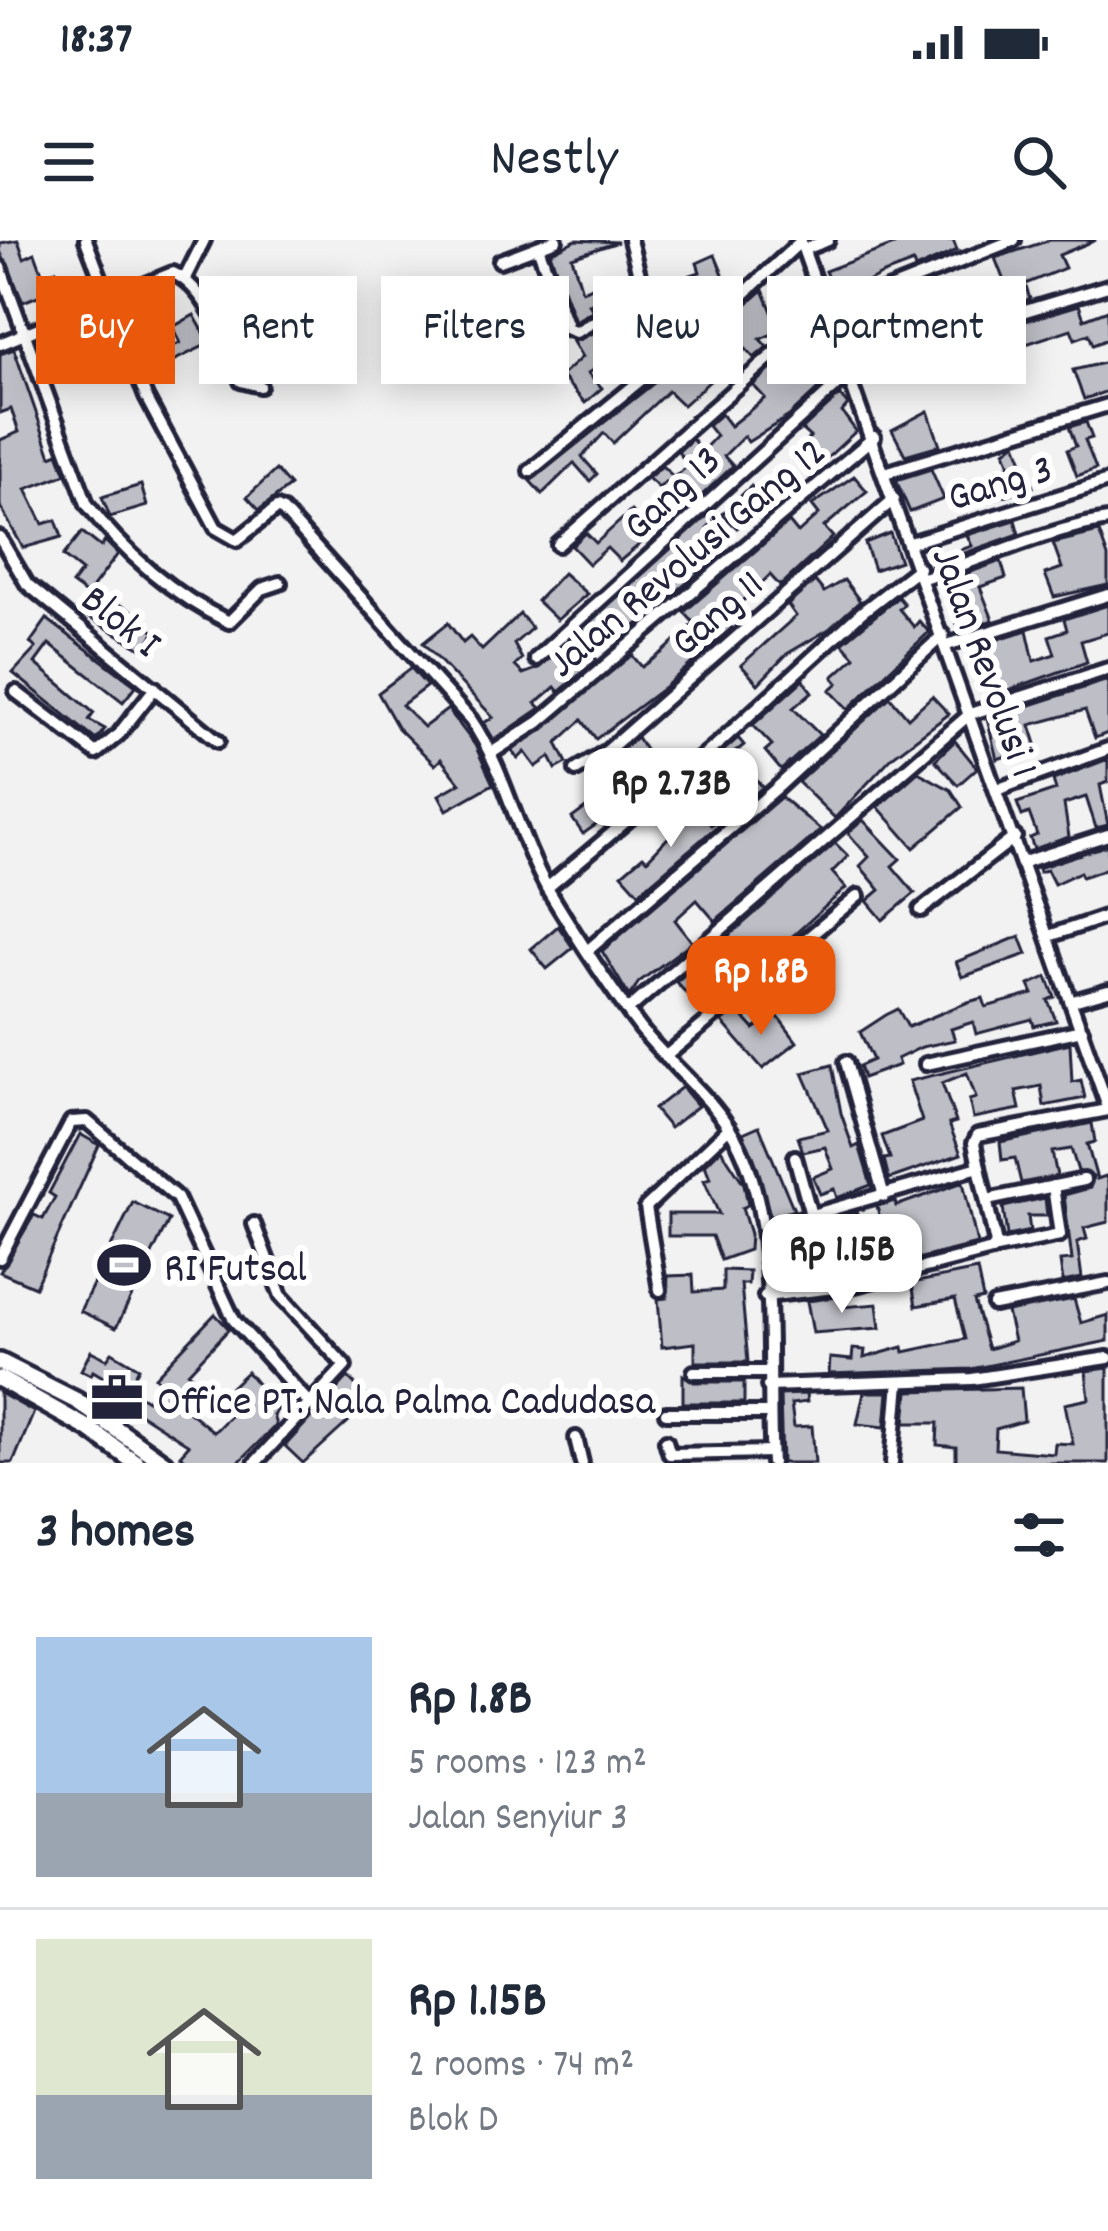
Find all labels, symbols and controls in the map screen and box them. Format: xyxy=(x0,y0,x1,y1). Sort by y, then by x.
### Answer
text: 18:37 xyxy=(60,10,133,74)
text: Nestly xyxy=(490,124,618,201)
icon: menu xyxy=(36,129,102,195)
icon: search xyxy=(1006,129,1072,195)
chip: Buy xyxy=(36,276,175,384)
chip: Rent xyxy=(199,276,357,384)
chip: Filters xyxy=(381,276,569,384)
chip: New xyxy=(593,276,743,384)
chip: Apartment xyxy=(767,276,1026,384)
street label: Jalan Revolusi Gang 12 xyxy=(537,426,842,695)
street label: Gang 13 xyxy=(612,435,738,558)
street label: Gang 3 xyxy=(941,442,1061,531)
street label: Jalan Revolusi 1 xyxy=(912,540,1051,787)
street label: Gang 11 xyxy=(660,559,780,674)
street label: Blok I xyxy=(65,573,172,676)
pin: Rp 2.73B xyxy=(547,748,795,850)
text: Rp 2.73B xyxy=(611,759,731,814)
pin: Rp 1.8B xyxy=(650,936,872,1038)
text: Rp 1.8B xyxy=(713,947,809,1002)
pin: Rp 1.15B xyxy=(718,1214,966,1316)
text: Rp 1.15B xyxy=(789,1225,895,1280)
sports icon: RI Futsal xyxy=(95,1236,153,1294)
place label: RI Futsal xyxy=(164,1242,307,1302)
office icon: Office PT. Nala Palma Cadudasa xyxy=(88,1369,146,1427)
place label: Office PT. Nala Palma Cadudasa xyxy=(157,1375,657,1435)
text: 3 homes xyxy=(36,1499,195,1571)
icon: filters xyxy=(1006,1502,1072,1568)
text: Rp 1.8B xyxy=(408,1666,532,1738)
icon: home xyxy=(132,1685,276,1829)
text: 5 rooms · 123 m² xyxy=(408,1738,647,1793)
text: Jalan Senyiur 3 xyxy=(408,1793,628,1848)
text: Rp 1.15B xyxy=(408,1968,547,2040)
icon: home xyxy=(132,1987,276,2131)
text: 2 rooms · 74 m² xyxy=(408,2040,634,2095)
text: Blok D xyxy=(408,2095,498,2150)

